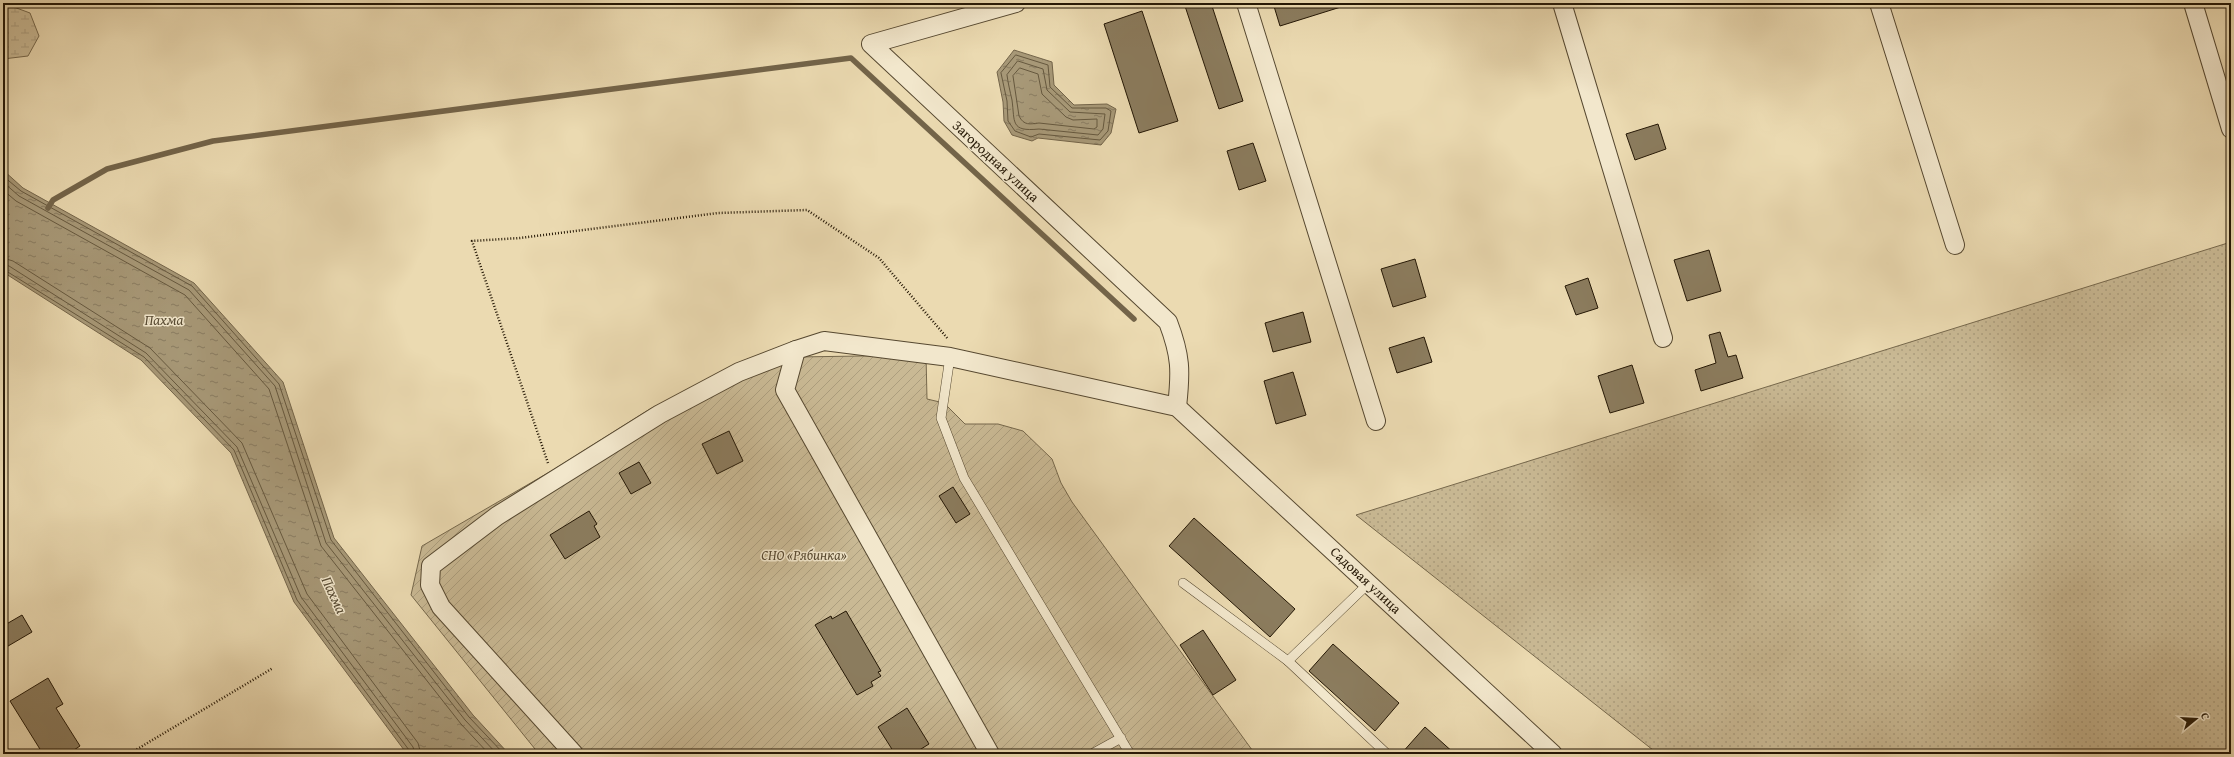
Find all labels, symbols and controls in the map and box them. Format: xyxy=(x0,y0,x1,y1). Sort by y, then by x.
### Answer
street label: Загородная улица xyxy=(948,115,1044,207)
water label: Пахма xyxy=(144,309,184,330)
street label: Садовая улица xyxy=(1326,542,1406,618)
park label: СНО «Рябинка» xyxy=(761,545,847,565)
water label: Пахма xyxy=(317,573,352,617)
north arrow xyxy=(2176,699,2216,739)
text: С xyxy=(2197,710,2214,721)

